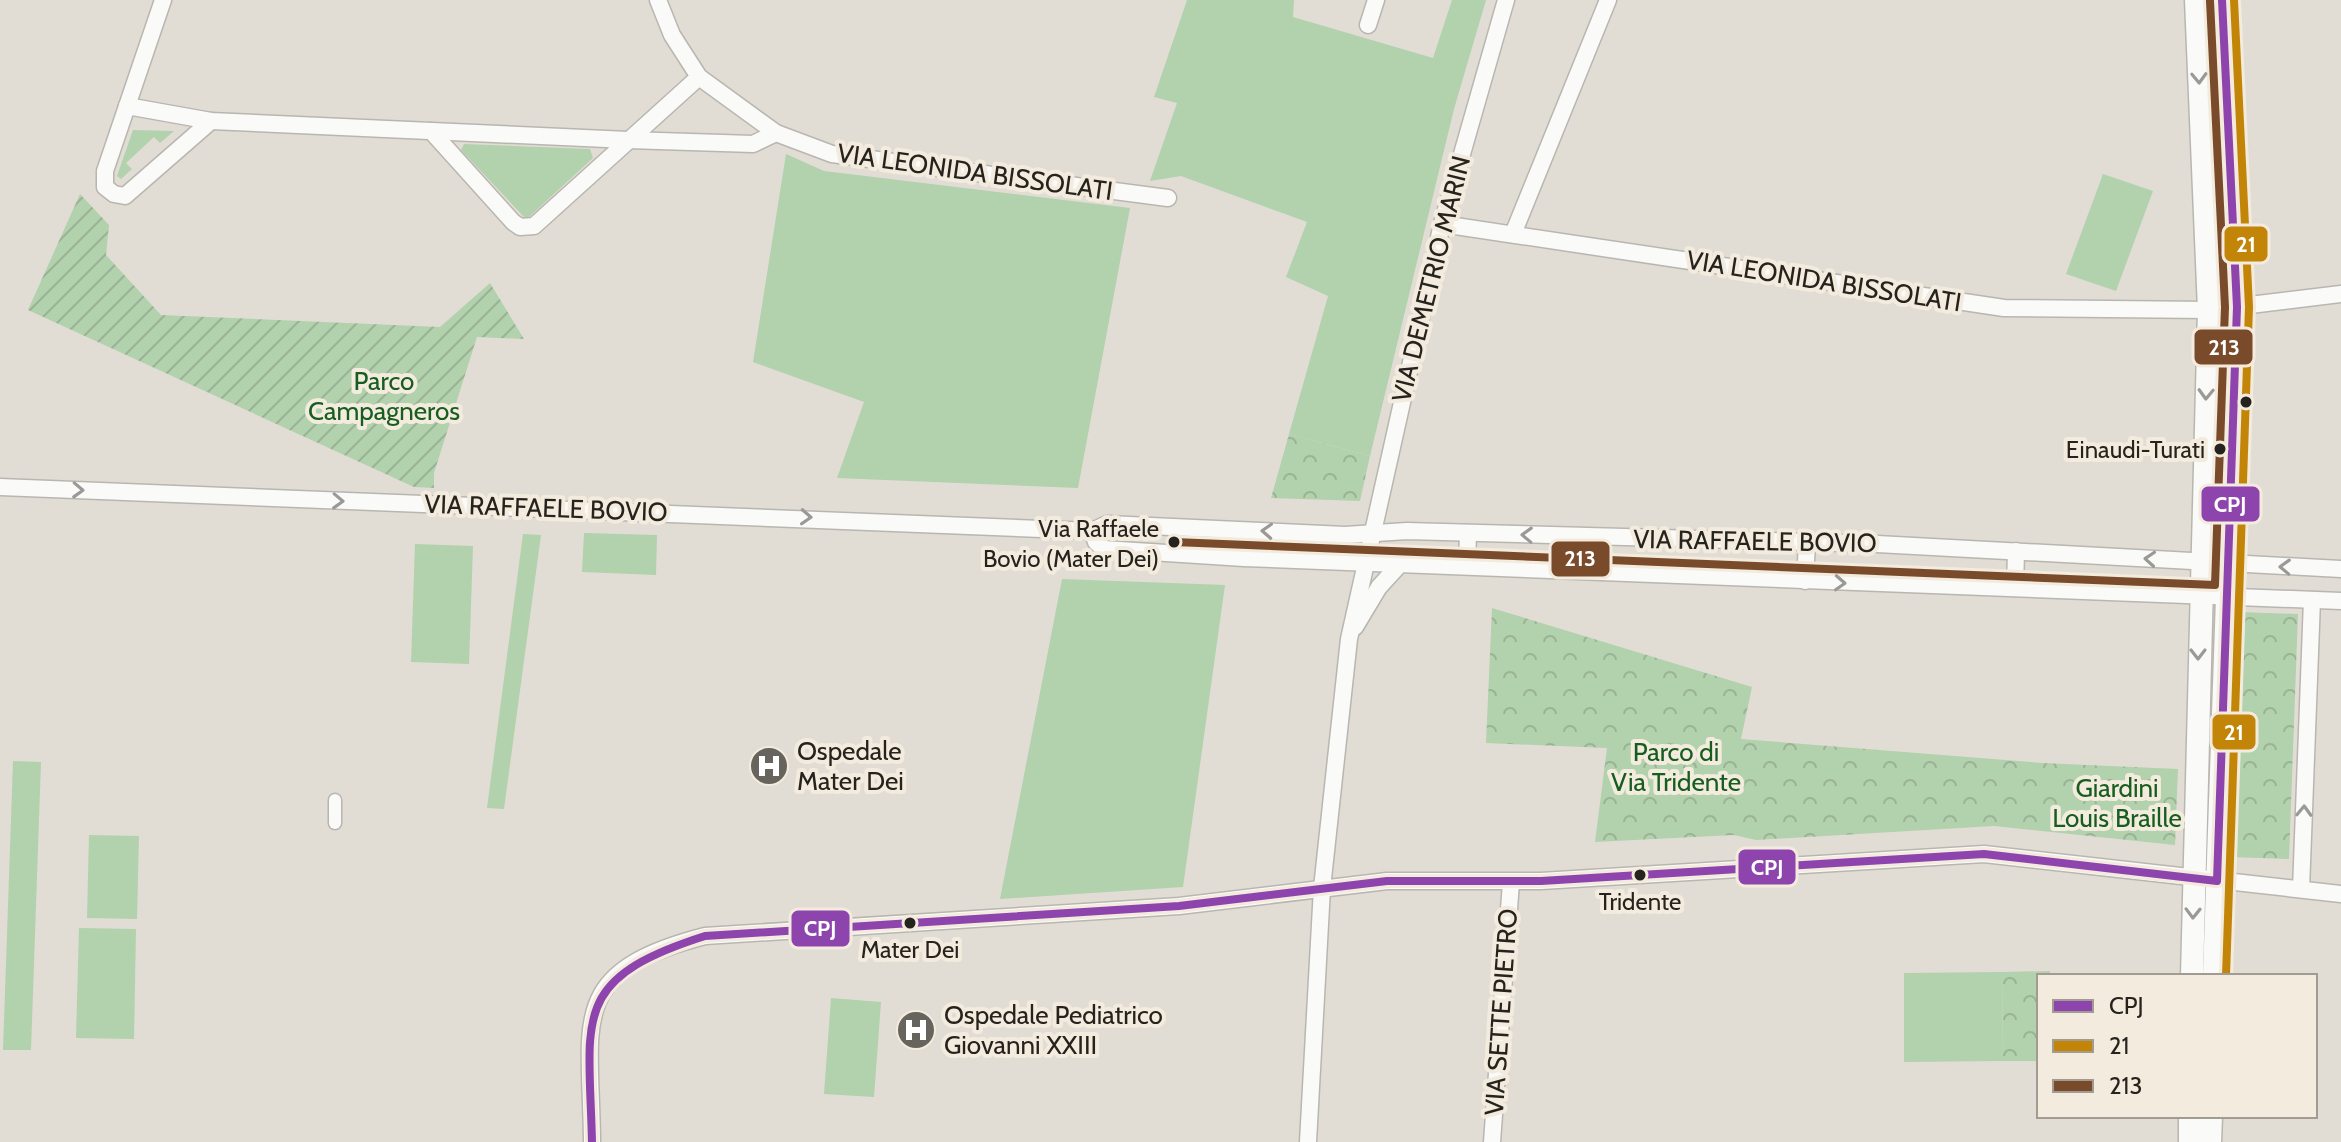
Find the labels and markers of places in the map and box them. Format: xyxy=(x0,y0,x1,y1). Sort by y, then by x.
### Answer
unlabelled marker xyxy=(2238,394,2254,410)
place label: Einaudi-Turati xyxy=(2066,435,2205,464)
marker: Einaudi-Turati xyxy=(2212,441,2228,457)
place label: Via Raffaele Bovio (Mater Dei) xyxy=(983,514,1159,573)
marker: Via Raffaele Bovio (Mater Dei) xyxy=(1166,534,1182,550)
place label: Ospedale Mater Dei xyxy=(797,735,904,797)
hospital icon: Ospedale Mater Dei xyxy=(748,745,790,787)
marker: Tridente xyxy=(1632,867,1648,883)
place label: Tridente xyxy=(1599,887,1681,916)
marker: Mater Dei xyxy=(902,915,918,931)
place label: Mater Dei xyxy=(861,935,959,964)
place label: Ospedale Pediatrico Giovanni XXIII xyxy=(944,999,1163,1061)
hospital icon: Ospedale Pediatrico Giovanni XXIII xyxy=(895,1009,937,1051)

